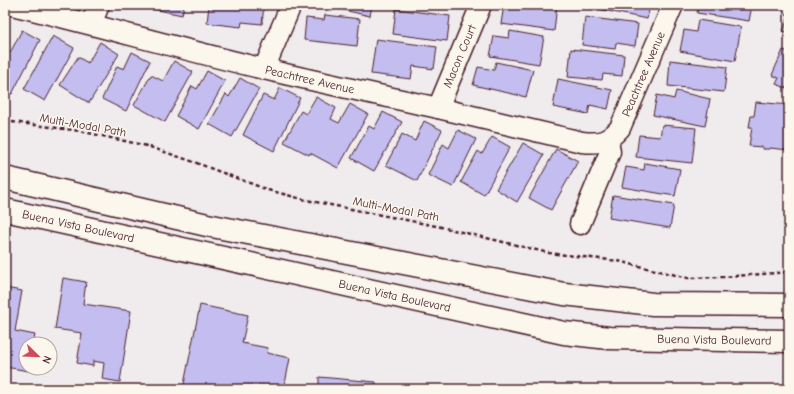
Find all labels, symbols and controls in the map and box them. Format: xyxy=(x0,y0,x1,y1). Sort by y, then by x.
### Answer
street label: Macon Court xyxy=(440,22,479,90)
street label: Peachtree Avenue xyxy=(619,29,668,119)
street label: Peachtree Avenue xyxy=(264,63,356,96)
street label: Multi-Modal Path xyxy=(39,110,127,140)
street label: Multi-Modal Path xyxy=(352,194,440,224)
street label: Buena Vista Boulevard xyxy=(21,207,136,245)
street label: Buena Vista Boulevard xyxy=(337,277,452,315)
street label: Buena Vista Boulevard xyxy=(657,332,772,348)
north arrow xyxy=(18,336,58,376)
text: N xyxy=(39,354,54,366)

